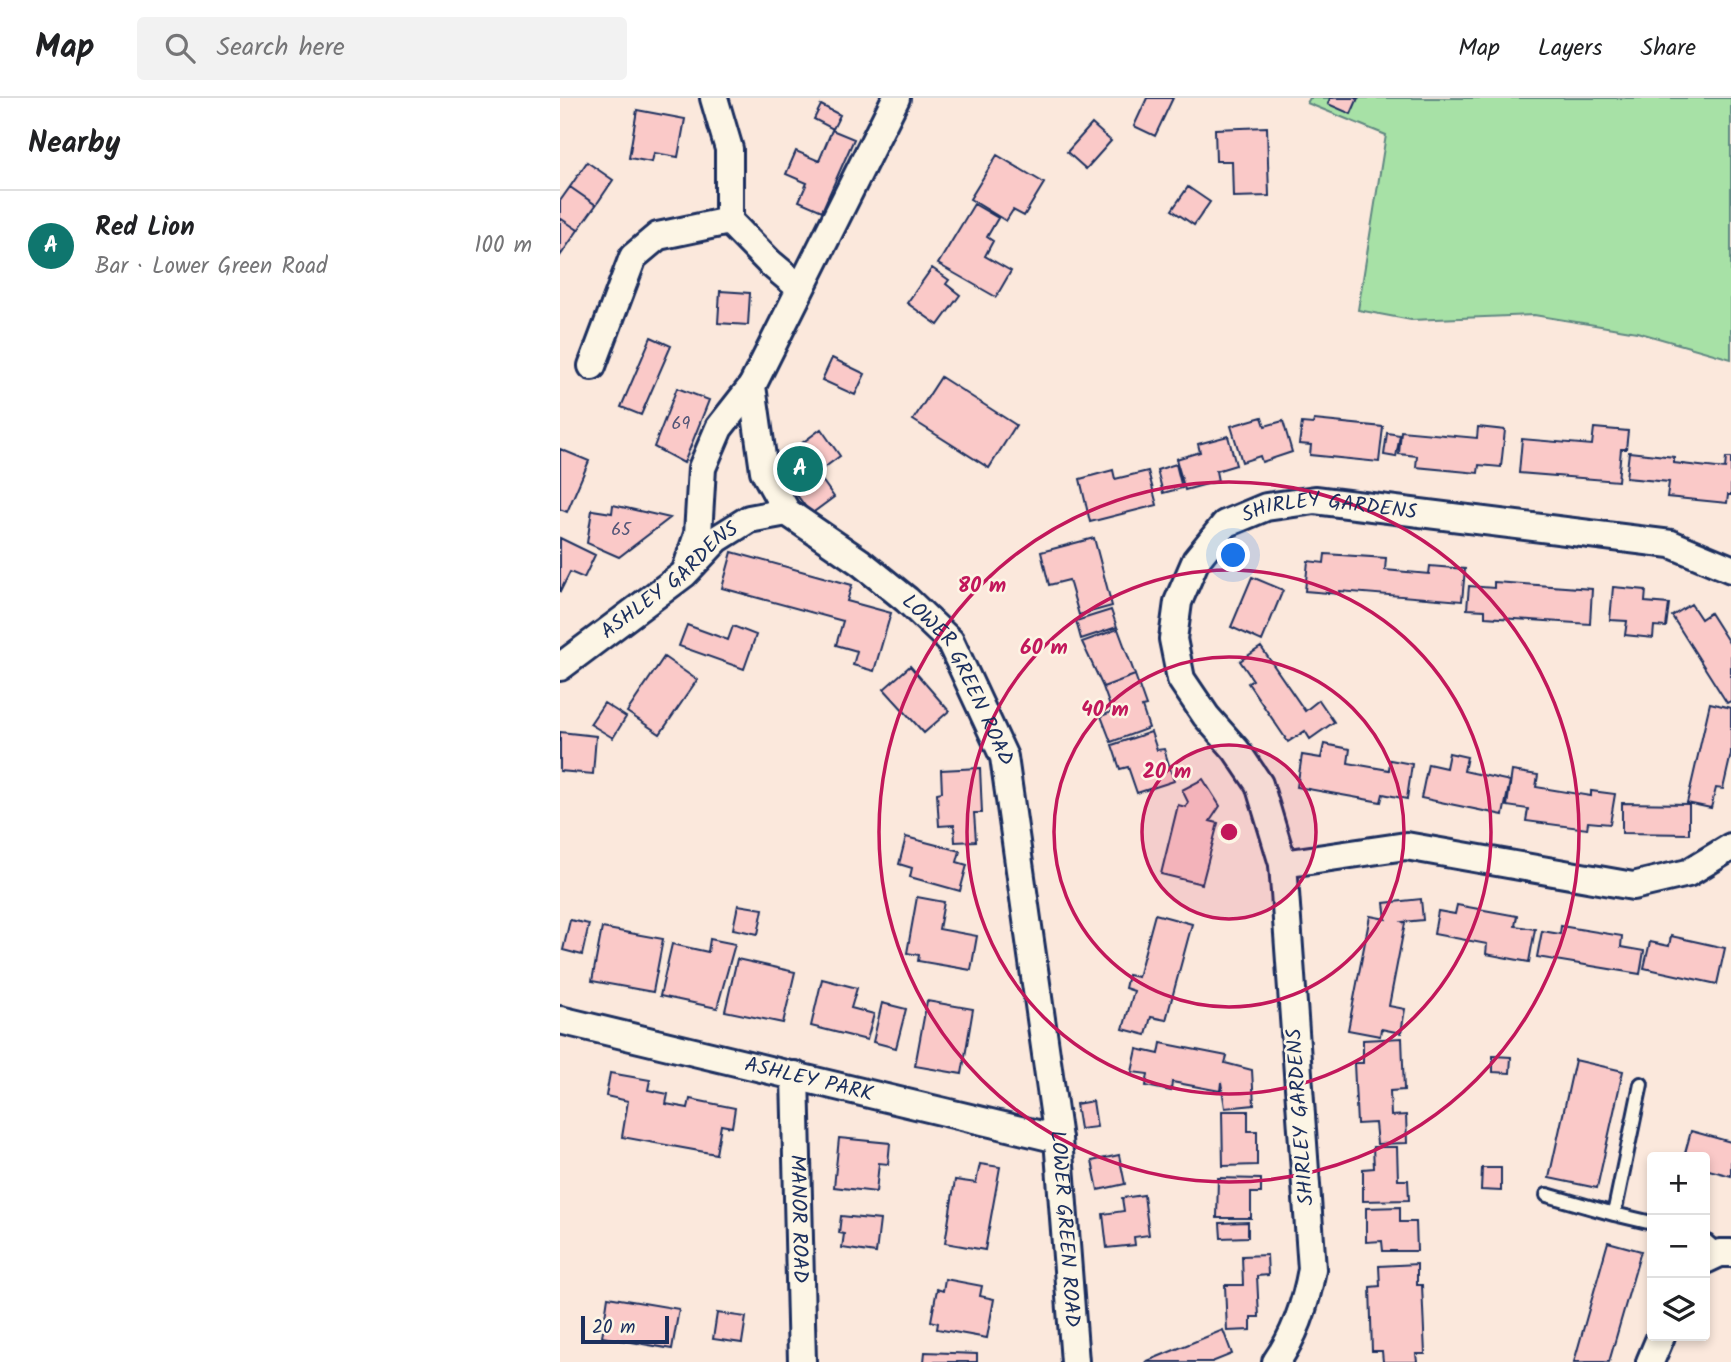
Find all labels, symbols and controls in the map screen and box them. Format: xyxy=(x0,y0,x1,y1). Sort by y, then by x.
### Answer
search box xyxy=(137,17,627,80)
text: Map xyxy=(35,22,95,75)
text: Search here xyxy=(217,27,345,69)
icon: search xyxy=(161,29,199,67)
text: Map xyxy=(1458,29,1500,68)
text: Layers xyxy=(1538,29,1602,68)
text: Share xyxy=(1640,29,1696,68)
text: Nearby xyxy=(28,120,120,168)
text: Red Lion xyxy=(95,207,195,249)
text: A xyxy=(44,228,58,264)
text: 100 m xyxy=(474,228,532,264)
text: Bar · Lower Green Road xyxy=(95,249,328,285)
house number: 69 xyxy=(672,410,691,439)
pin: A xyxy=(777,443,823,495)
street label: SHIRLEY GARDENS xyxy=(1236,483,1419,532)
street label: ASHLEY GARDENS xyxy=(594,513,745,648)
house number: 65 xyxy=(611,516,632,545)
your location xyxy=(1216,538,1250,572)
text: 80 m xyxy=(958,570,1006,603)
street label: LOWER GREEN ROAD xyxy=(894,586,1021,767)
text: 60 m xyxy=(1020,632,1068,665)
text: 40 m xyxy=(1081,694,1129,727)
text: 20 m xyxy=(1143,756,1191,789)
centre of rings xyxy=(1217,820,1241,844)
street label: SHIRLEY GARDENS xyxy=(1278,1027,1324,1207)
street label: ASHLEY PARK xyxy=(741,1048,877,1111)
street label: LOWER GREEN ROAD xyxy=(1040,1128,1089,1329)
map controls xyxy=(1647,1152,1710,1341)
button: + xyxy=(1647,1152,1710,1215)
street label: MANOR ROAD xyxy=(780,1154,817,1284)
button: − xyxy=(1647,1215,1710,1278)
button: layers xyxy=(1647,1278,1710,1341)
scale bar xyxy=(581,1313,668,1345)
text: 20 m xyxy=(592,1313,635,1343)

